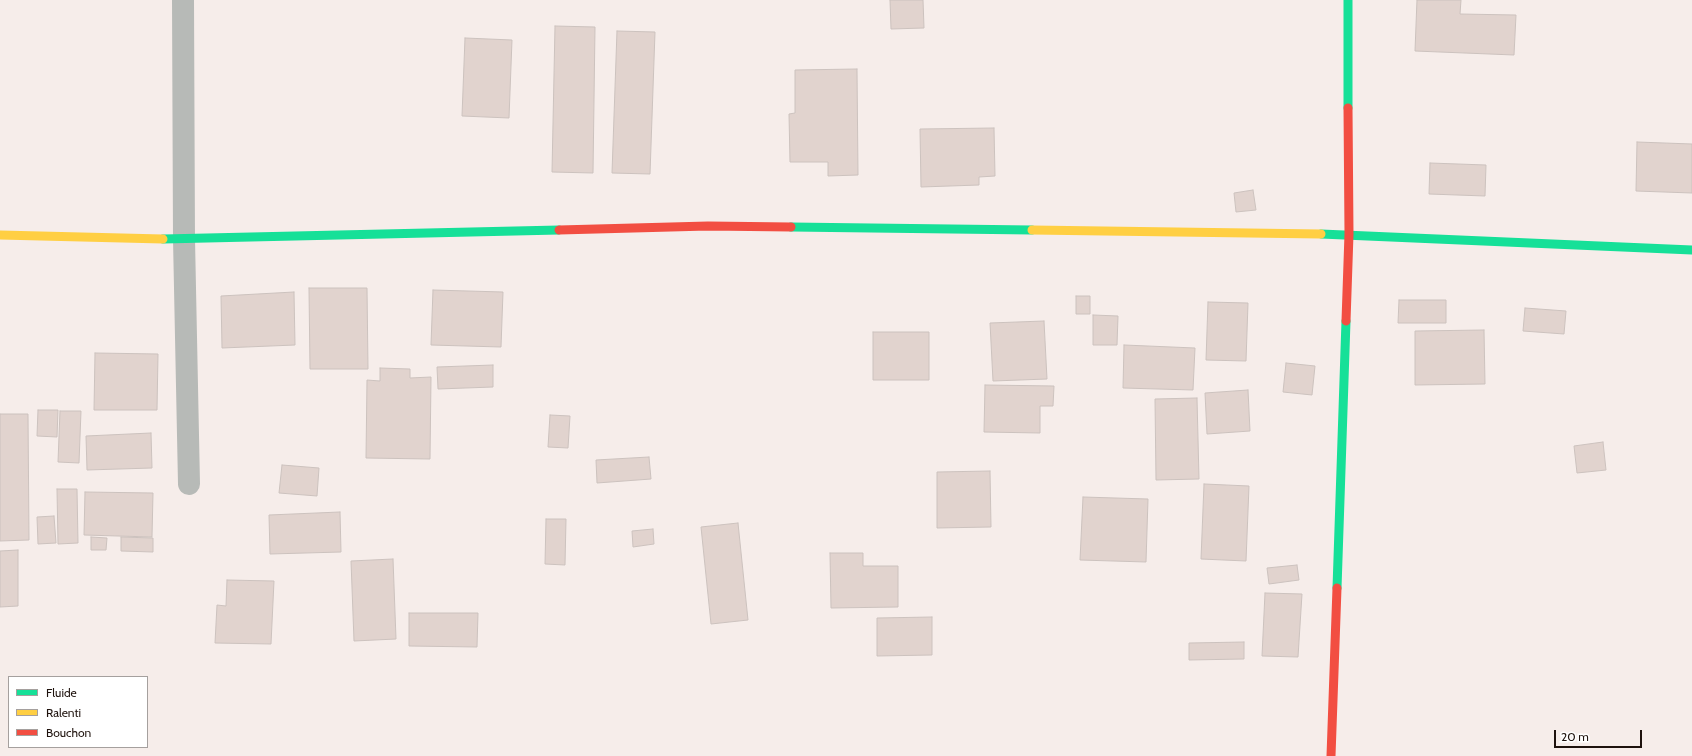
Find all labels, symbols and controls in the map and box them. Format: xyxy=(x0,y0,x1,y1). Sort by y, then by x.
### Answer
legend xyxy=(8,676,148,748)
text: Fluide xyxy=(46,685,77,700)
text: Ralenti xyxy=(46,705,81,720)
scale bar xyxy=(1556,722,1644,748)
text: Bouchon xyxy=(46,725,91,740)
text: 20 m xyxy=(1561,729,1589,744)

